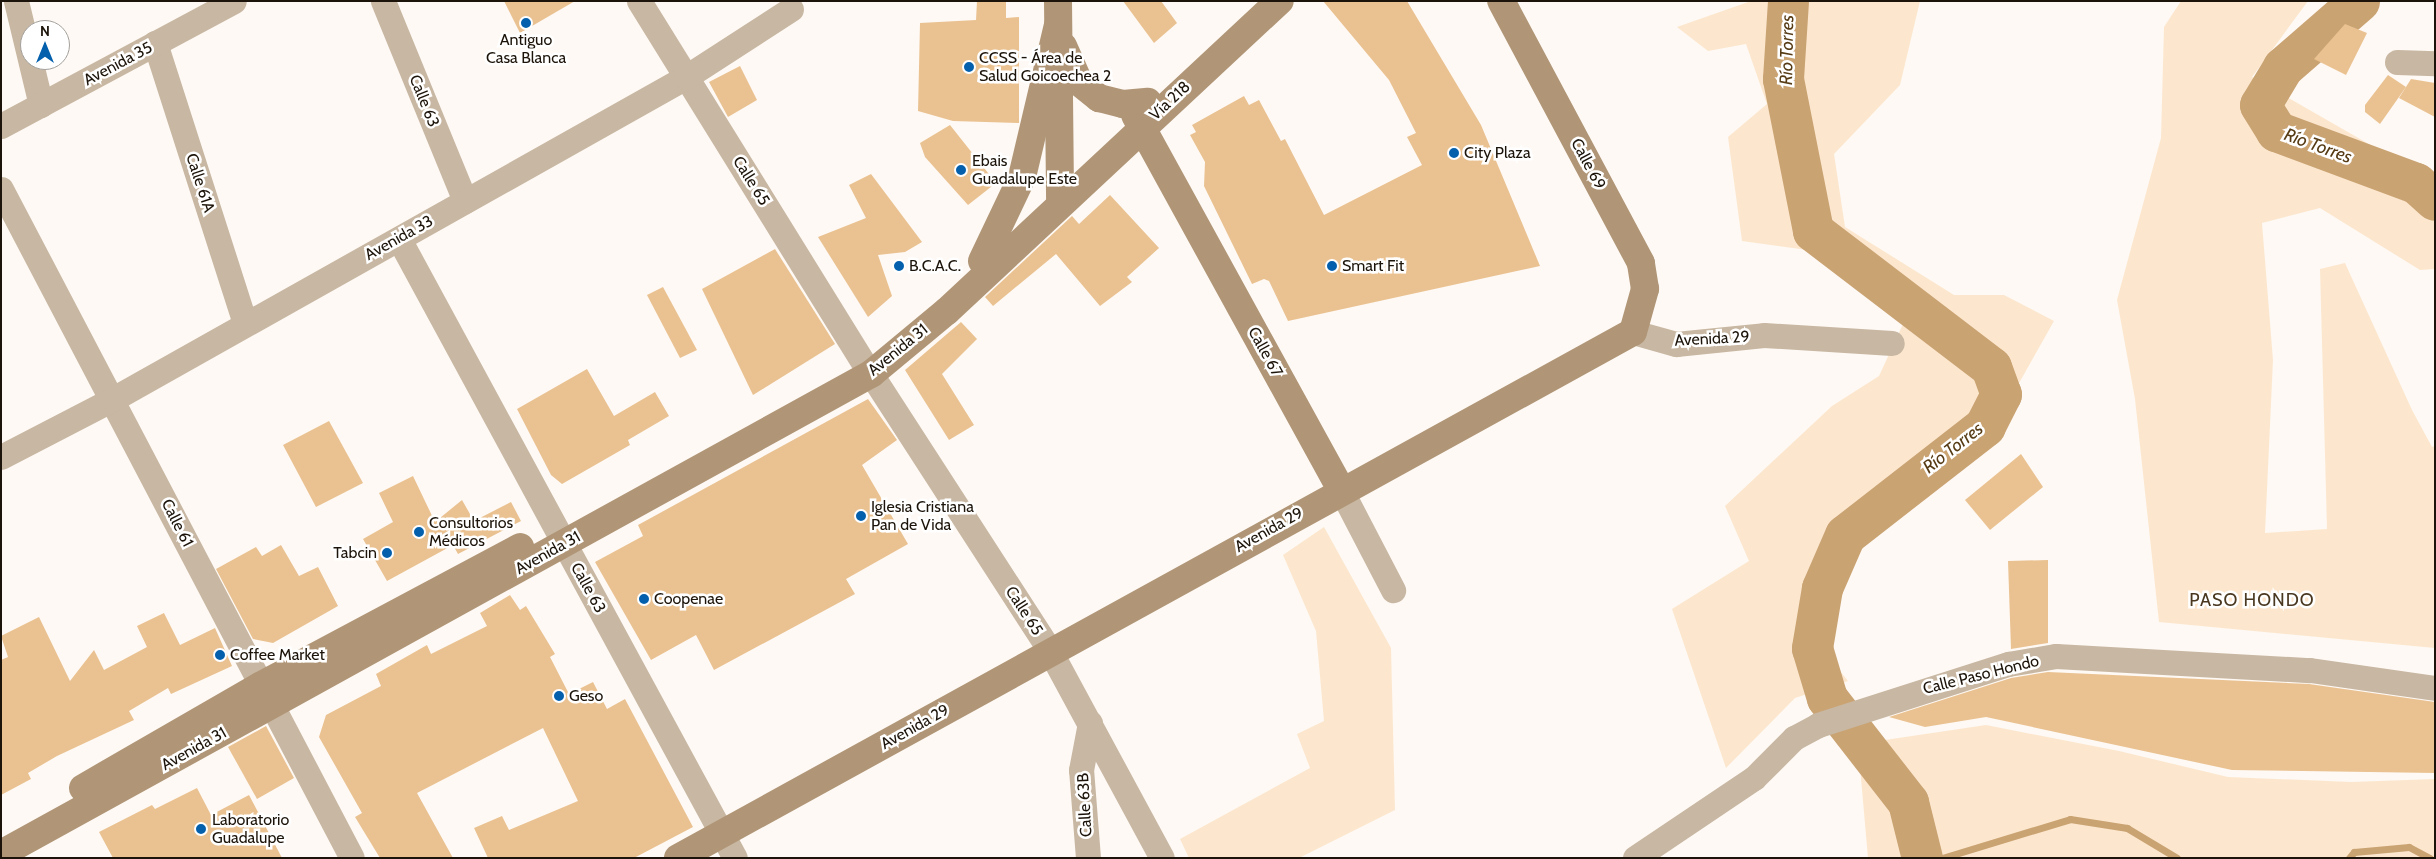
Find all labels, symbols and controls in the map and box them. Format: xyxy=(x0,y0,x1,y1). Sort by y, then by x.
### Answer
water label: Río Torres xyxy=(1776,15,1798,85)
marker: Antiguo Casa Blanca xyxy=(520,17,532,29)
north arrow xyxy=(20,20,70,70)
text: N xyxy=(40,22,50,40)
place label: Antiguo Casa Blanca xyxy=(486,30,566,68)
street label: Avenida 35 xyxy=(80,38,156,90)
place label: CCSS - Área de Salud Goicoechea 2 xyxy=(979,48,1111,86)
marker: CCSS - Área de Salud Goicoechea 2 xyxy=(963,61,975,73)
street label: Calle 63 xyxy=(405,72,443,130)
street label: Vía 218 xyxy=(1146,77,1194,125)
water label: Río Torres xyxy=(2281,124,2355,168)
street label: Calle 69 xyxy=(1567,135,1609,193)
place label: City Plaza xyxy=(1464,143,1531,163)
marker: City Plaza xyxy=(1448,147,1460,159)
street label: Calle 61A xyxy=(181,151,219,215)
place label: Ebais Guadalupe Este xyxy=(972,151,1077,189)
street label: Calle 65 xyxy=(728,153,774,209)
marker: Ebais Guadalupe Este xyxy=(954,163,968,177)
street label: Avenida 33 xyxy=(362,211,436,265)
place label: B.C.A.C. xyxy=(909,256,961,276)
place label: Smart Fit xyxy=(1342,256,1404,276)
marker: B.C.A.C. xyxy=(893,260,905,272)
marker: Smart Fit xyxy=(1326,260,1338,272)
street label: Avenida 31 xyxy=(864,320,932,380)
street label: Calle 67 xyxy=(1244,324,1286,380)
street label: Avenida 29 xyxy=(1674,327,1750,351)
water label: Río Torres xyxy=(1919,418,1987,478)
street label: Calle 61 xyxy=(157,496,197,550)
place label: Iglesia Cristiana Pan de Vida xyxy=(871,497,974,535)
street label: Avenida 29 xyxy=(1231,503,1307,557)
marker: Iglesia Cristiana Pan de Vida xyxy=(855,510,867,522)
place label: Consultorios Médicos xyxy=(429,513,513,551)
marker: Consultorios Médicos xyxy=(413,526,425,538)
street label: Avenida 31 xyxy=(512,527,584,579)
place label: Tabcin xyxy=(333,543,377,563)
marker: Tabcin xyxy=(381,547,393,559)
street label: Calle 63 xyxy=(566,559,610,617)
street label: Calle 65 xyxy=(1001,583,1047,639)
place label: Coopenae xyxy=(654,589,723,609)
district label: PASO HONDO xyxy=(2188,589,2316,611)
marker: Coopenae xyxy=(638,593,650,605)
place label: Coffee Market xyxy=(230,645,325,665)
marker: Coffee Market xyxy=(214,649,226,661)
street label: Calle Paso Hondo xyxy=(1921,651,2041,699)
place label: Geso xyxy=(569,686,603,706)
marker: Geso xyxy=(553,690,565,702)
street label: Avenida 29 xyxy=(877,700,953,754)
street label: Avenida 31 xyxy=(158,723,230,775)
street label: Calle 63B xyxy=(1074,772,1096,838)
place label: Laboratorio Guadalupe xyxy=(212,810,289,848)
marker: Laboratorio Guadalupe xyxy=(194,822,208,836)

